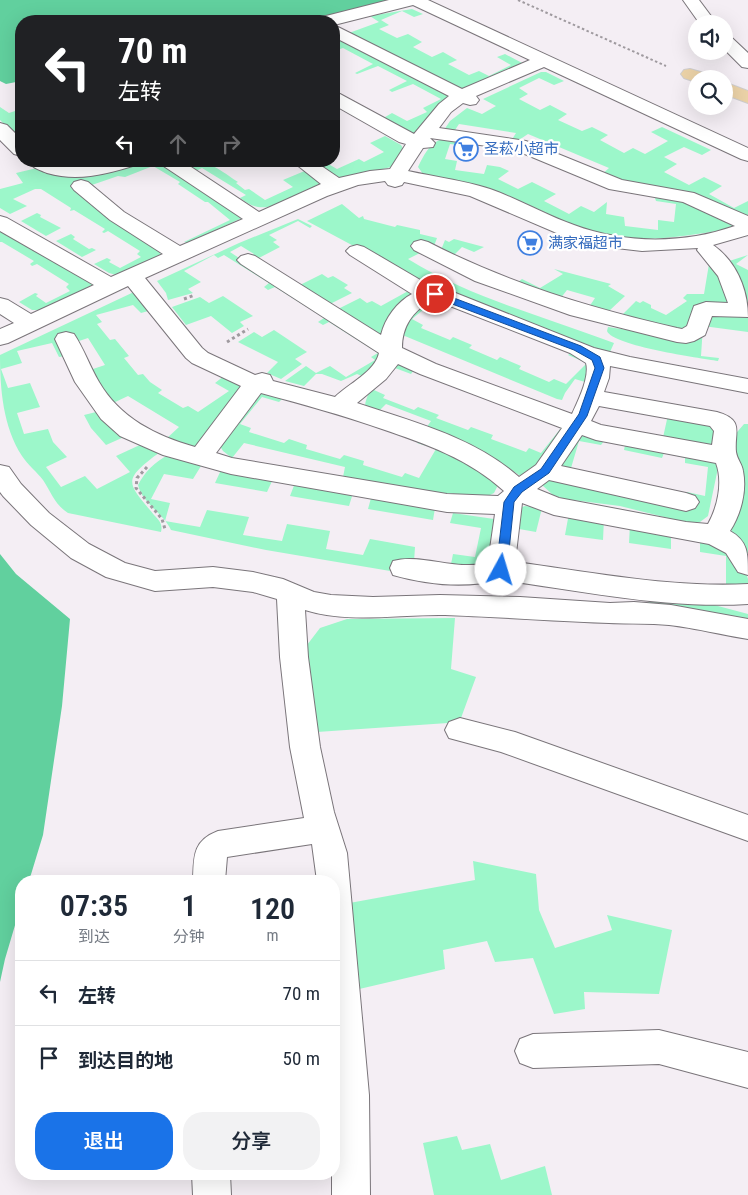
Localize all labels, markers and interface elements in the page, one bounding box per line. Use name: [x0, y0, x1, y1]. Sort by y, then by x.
map controls: [688, 15, 733, 115]
button: sound: [688, 15, 733, 60]
text: 70 m: [118, 31, 187, 72]
icon: left: [35, 35, 100, 100]
button: search: [688, 70, 733, 115]
text: 左转: [118, 79, 162, 104]
icon: left: [111, 130, 139, 158]
icon: ahead: [164, 130, 192, 158]
icon: right: [217, 130, 245, 158]
supermarket icon: 圣菘小超市: [453, 136, 479, 162]
place label: 圣菘小超市: [484, 140, 559, 158]
supermarket icon: 满家福超市: [517, 230, 543, 256]
place label: 满家福超市: [548, 234, 623, 252]
pin: [414, 273, 456, 315]
icon: arrive: [421, 280, 449, 308]
position arrow: [474, 543, 526, 595]
text: 07:35: [60, 888, 128, 923]
text: 1: [181, 888, 197, 923]
text: 120: [250, 891, 295, 926]
text: m: [266, 926, 279, 945]
text: 到达: [78, 927, 110, 946]
text: 分钟: [173, 927, 205, 946]
icon: left: [35, 979, 63, 1007]
text: 70 m: [283, 982, 320, 1005]
text: 左转: [78, 984, 116, 1007]
icon: arrive: [35, 1044, 63, 1072]
text: 50 m: [283, 1047, 320, 1070]
text: 到达目的地: [78, 1049, 173, 1072]
button: 退出: [35, 1112, 173, 1170]
button: 分享: [183, 1112, 320, 1170]

